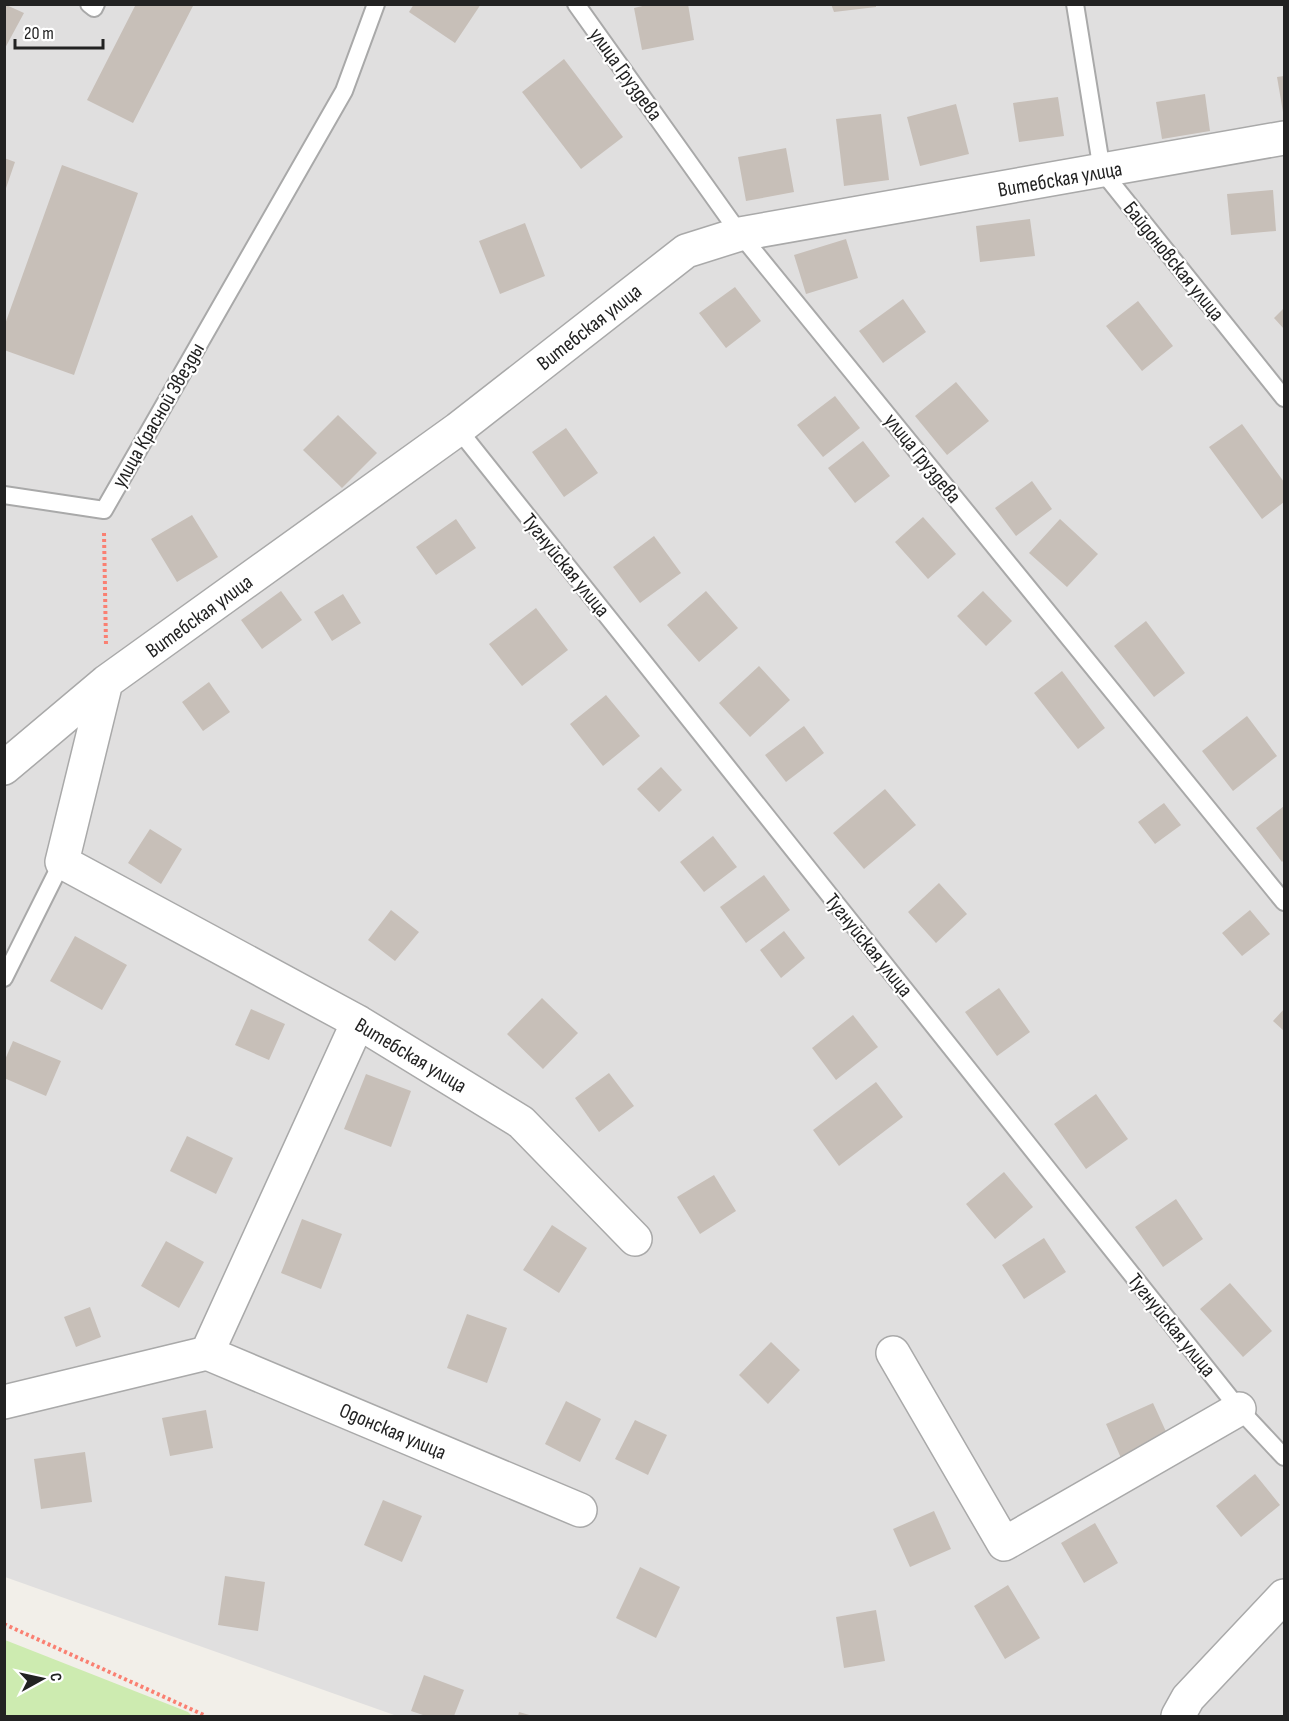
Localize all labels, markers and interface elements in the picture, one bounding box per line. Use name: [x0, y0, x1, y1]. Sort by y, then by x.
scale bar: [15, 12, 104, 50]
text: 20 m: [24, 23, 54, 44]
street label: улица Груздева: [584, 23, 668, 125]
street label: Витебская улица: [996, 156, 1124, 203]
street label: Байдоновская улица: [1118, 197, 1229, 326]
street label: Витебская улица: [532, 279, 647, 376]
street label: улица Красной Звезды: [107, 338, 210, 492]
street label: улица Груздева: [879, 408, 966, 508]
street label: Тугнуйская улица: [516, 509, 615, 622]
street label: Витебская улица: [141, 569, 257, 663]
street label: Тугнуйская улица: [819, 889, 918, 1002]
street label: Витебская улица: [350, 1012, 471, 1099]
street label: Тугнуйская улица: [1122, 1269, 1221, 1382]
street label: Одонская улица: [336, 1398, 450, 1465]
north arrow: [12, 1649, 72, 1709]
text: С: [45, 1672, 65, 1683]

